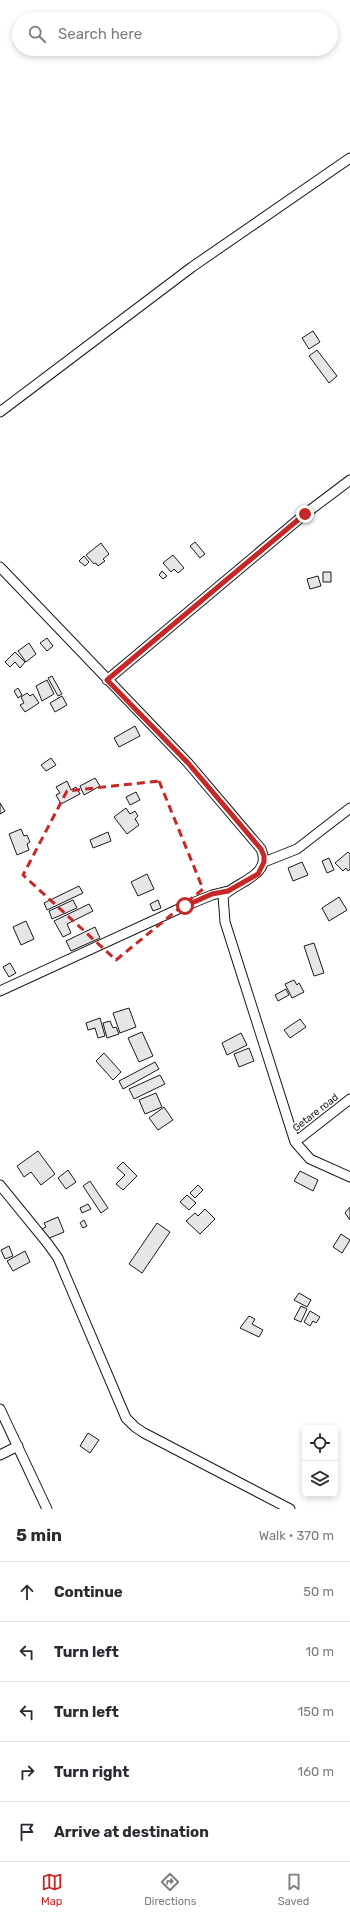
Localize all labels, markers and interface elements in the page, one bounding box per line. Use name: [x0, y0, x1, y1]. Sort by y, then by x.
search box: [12, 12, 338, 56]
icon: search: [26, 23, 48, 45]
text: Search here: [58, 25, 142, 43]
route end: [296, 505, 314, 523]
route start: [176, 897, 194, 915]
street label: Getare road: [290, 1091, 341, 1134]
map controls: [302, 1425, 338, 1497]
button: locate: [302, 1425, 338, 1461]
button: layers: [302, 1461, 338, 1497]
text: 5 min: [16, 1525, 62, 1545]
text: Walk · 370 m: [259, 1528, 334, 1543]
icon: ahead: [16, 1581, 38, 1603]
text: Continue: [54, 1583, 123, 1601]
text: 50 m: [303, 1584, 334, 1599]
icon: left: [16, 1641, 38, 1663]
text: Turn left: [54, 1643, 119, 1661]
text: 10 m: [305, 1644, 334, 1659]
icon: left: [16, 1701, 38, 1723]
text: Turn left: [54, 1703, 119, 1721]
text: 150 m: [298, 1704, 334, 1719]
icon: right: [16, 1761, 38, 1783]
text: Turn right: [54, 1763, 129, 1781]
text: 160 m: [298, 1764, 334, 1779]
icon: arrive: [16, 1821, 38, 1843]
text: Arrive at destination: [54, 1823, 209, 1841]
tab: Map: [41, 1871, 63, 1908]
tab: Directions: [144, 1871, 196, 1908]
tab: Saved: [278, 1871, 309, 1908]

